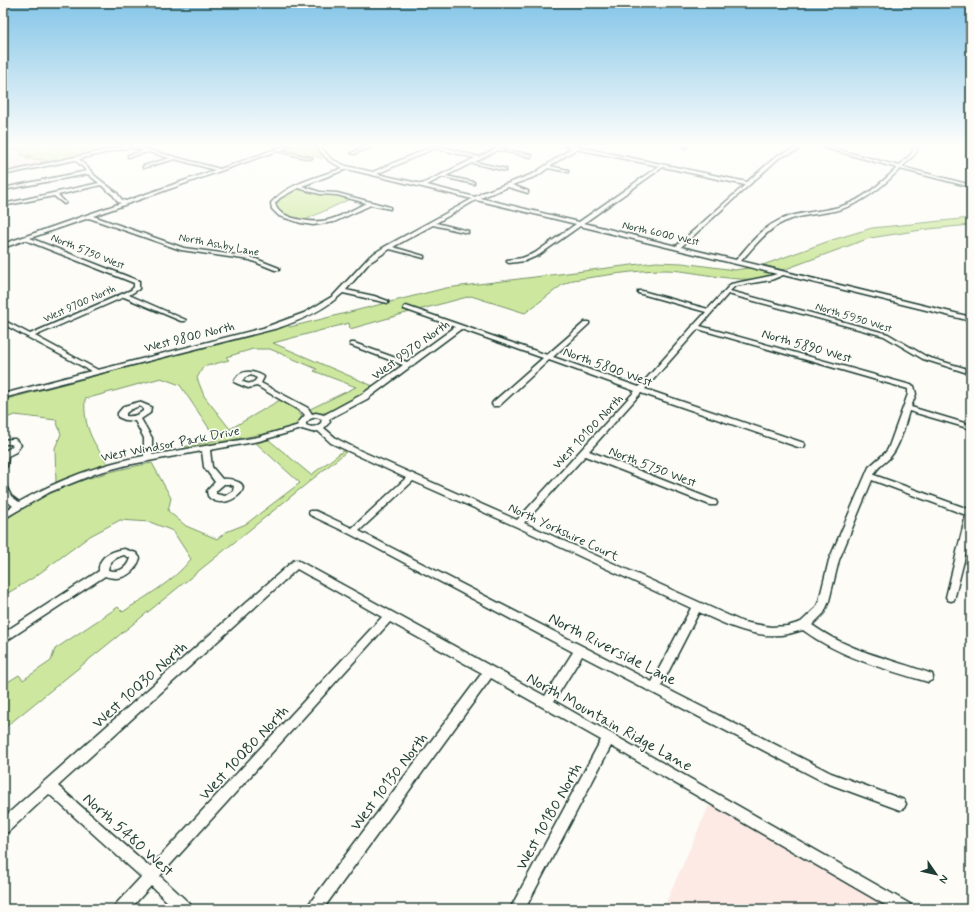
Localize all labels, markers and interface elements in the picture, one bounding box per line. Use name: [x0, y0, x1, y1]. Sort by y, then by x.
street label: North 6000 West: [621, 218, 701, 250]
street label: North Ashby Lane: [177, 230, 260, 260]
street label: North 5750 West: [49, 231, 127, 273]
street label: West 9700 North: [41, 282, 118, 326]
street label: North 5950 West: [814, 300, 894, 336]
street label: West 9970 North: [368, 316, 453, 384]
street label: West 9800 North: [142, 318, 236, 357]
street label: North 5890 West: [760, 325, 854, 367]
street label: North 5800 West: [560, 343, 654, 391]
street label: West 10100 North: [549, 391, 627, 473]
street label: West Windsor Park Drive: [99, 423, 241, 466]
street label: North 5750 West: [606, 443, 699, 492]
street label: North Yorkshire Court: [505, 499, 622, 566]
street label: North Riverside Lane: [545, 608, 680, 691]
street label: West 10030 North: [88, 637, 192, 733]
street label: North Mountain Ridge Lane: [523, 668, 696, 777]
street label: West 10080 North: [195, 701, 294, 805]
street label: West 10130 North: [345, 729, 433, 835]
street label: West 10180 North: [511, 759, 587, 874]
street label: North 5480 West: [78, 789, 178, 882]
north arrow: [916, 854, 956, 894]
text: N: [936, 872, 951, 886]

